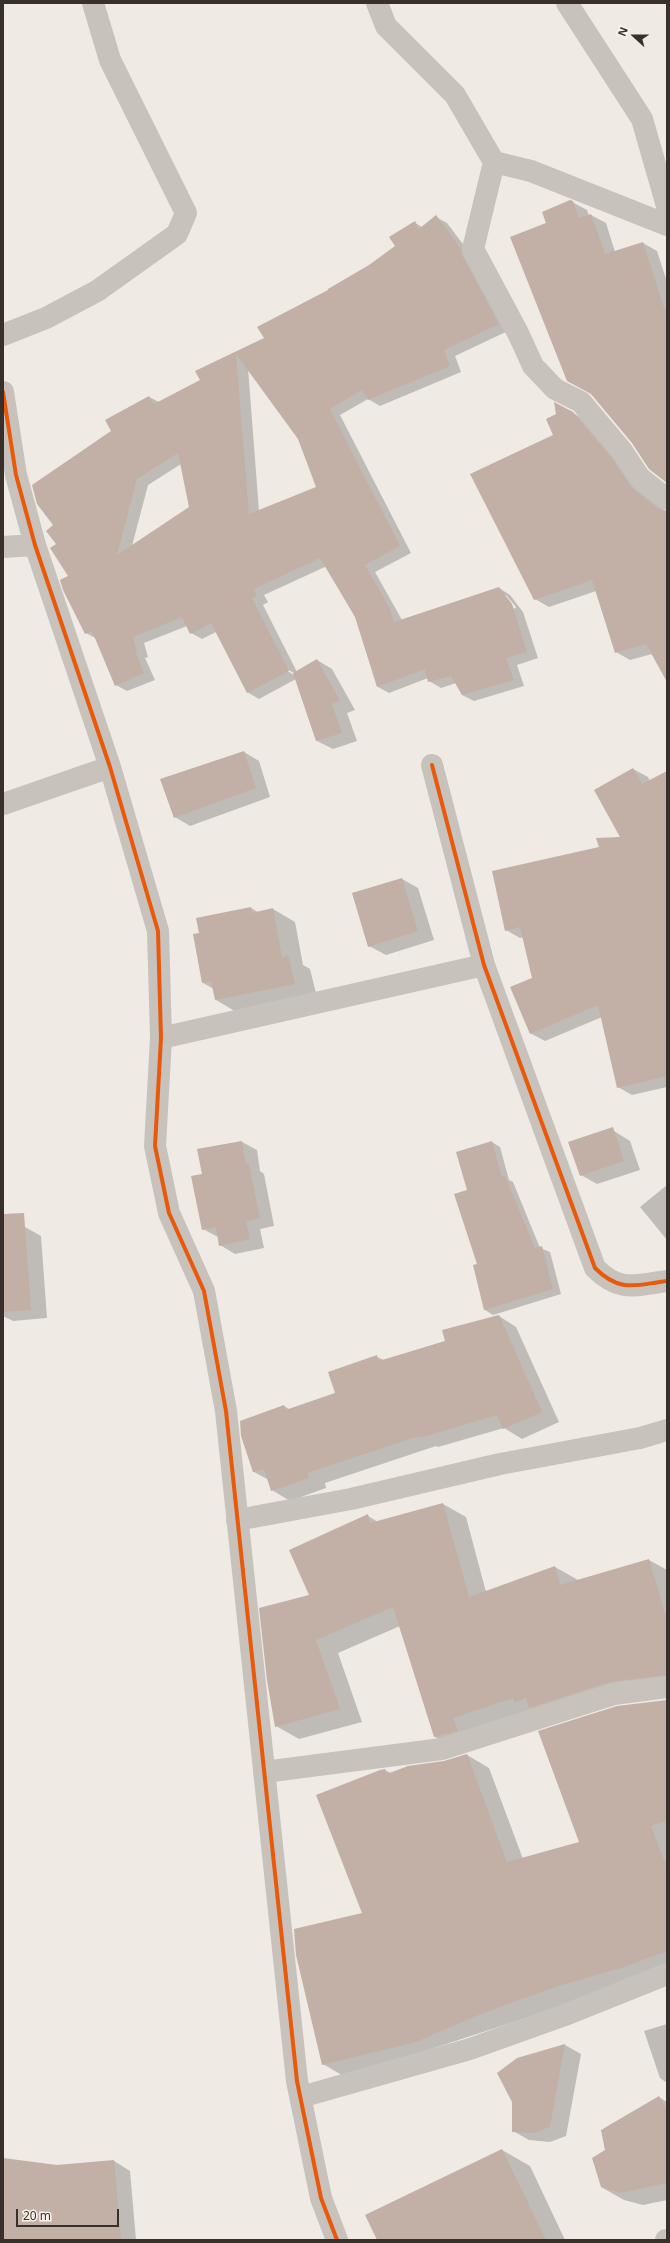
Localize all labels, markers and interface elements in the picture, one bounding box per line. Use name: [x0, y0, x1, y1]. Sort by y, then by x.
north arrow: [614, 16, 654, 56]
text: N: [614, 25, 631, 38]
scale bar: [18, 2201, 121, 2227]
text: 20 m: [23, 2207, 51, 2224]

